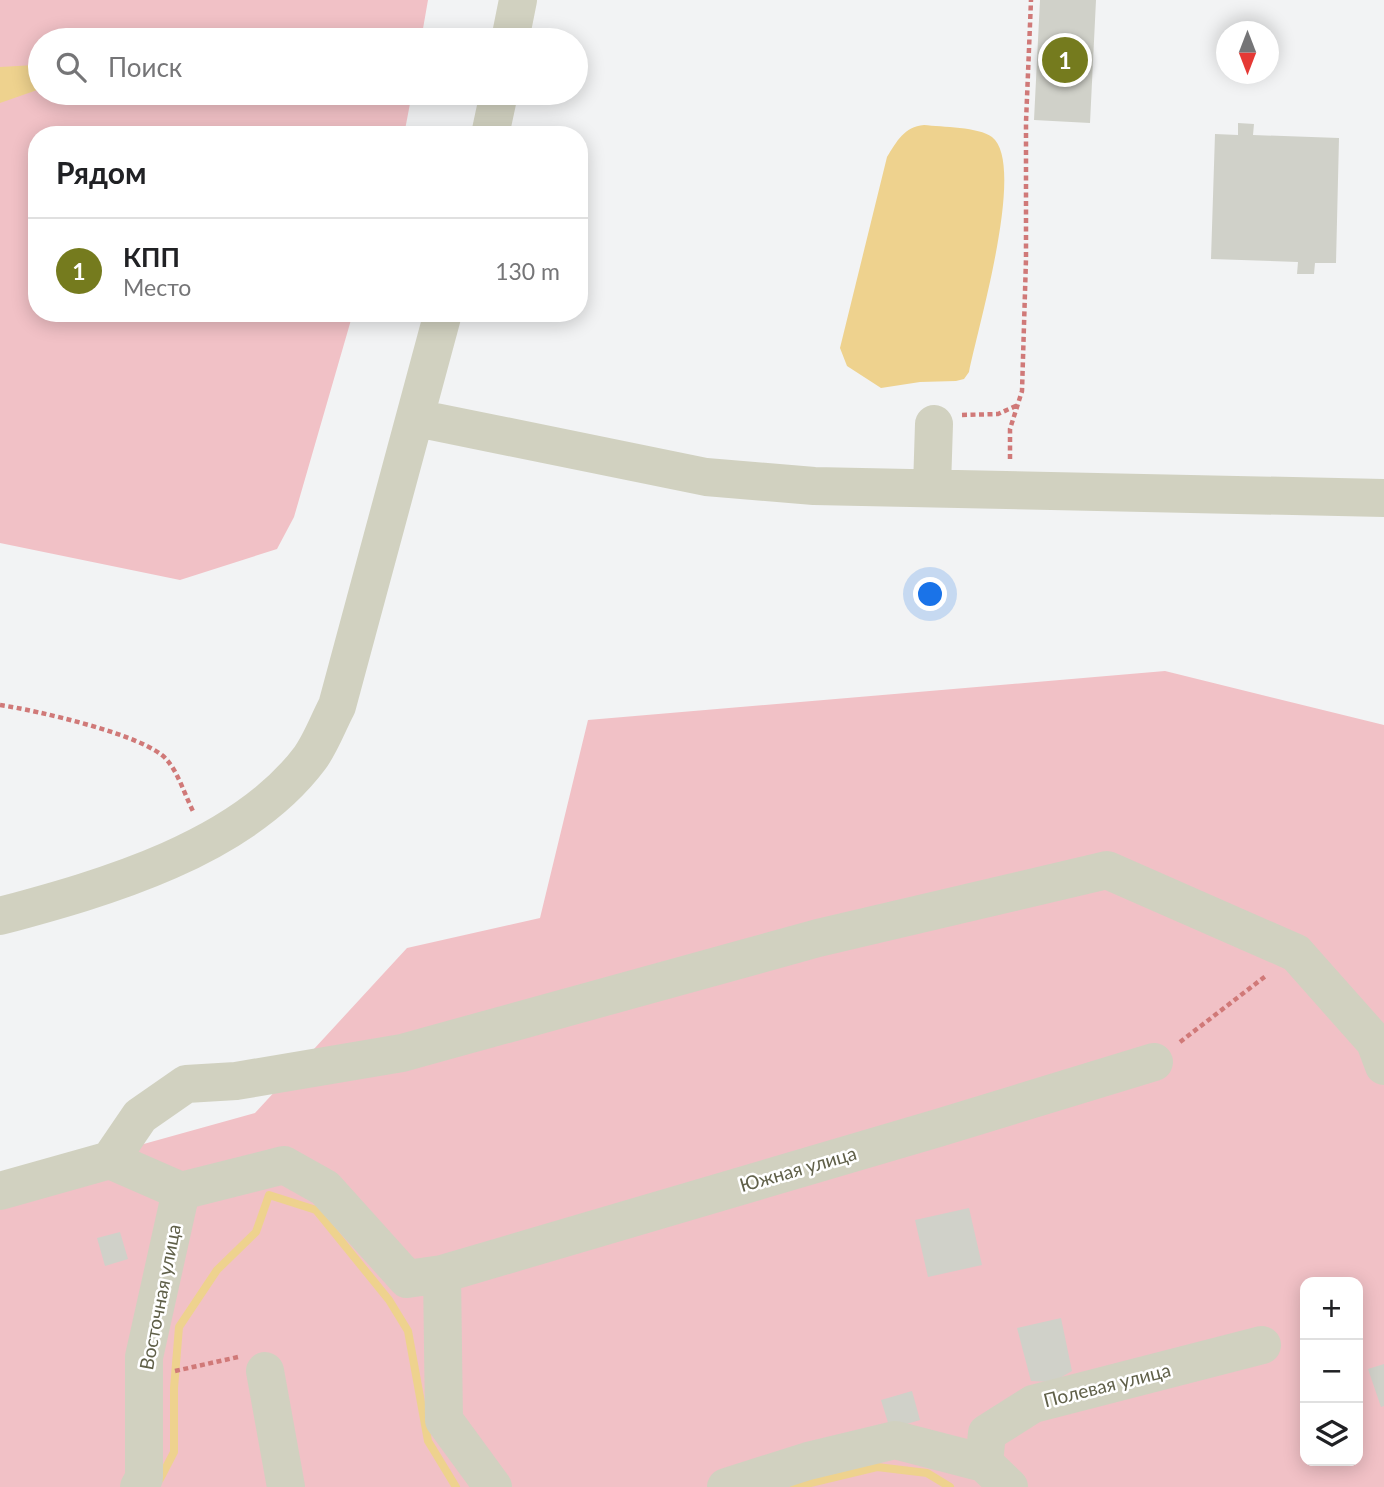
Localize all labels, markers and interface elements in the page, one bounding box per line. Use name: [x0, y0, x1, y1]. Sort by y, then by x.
north arrow: [1216, 21, 1279, 84]
search box: [28, 28, 588, 105]
pin: 1: [1042, 34, 1088, 86]
icon: search: [52, 48, 90, 86]
text: Поиск: [108, 51, 182, 83]
text: Рядом: [56, 154, 146, 190]
text: КПП: [123, 241, 180, 273]
text: 1: [72, 257, 86, 285]
text: 130 m: [495, 257, 560, 285]
text: Место: [123, 273, 191, 301]
your location: [913, 577, 947, 611]
street label: Южная улица: [737, 1141, 859, 1196]
street label: Восточная улица: [134, 1222, 185, 1372]
map controls: [1300, 1277, 1363, 1466]
button: +: [1300, 1277, 1363, 1340]
button: −: [1300, 1340, 1363, 1403]
street label: Полевая улица: [1041, 1358, 1173, 1411]
button: layers: [1300, 1403, 1363, 1466]

